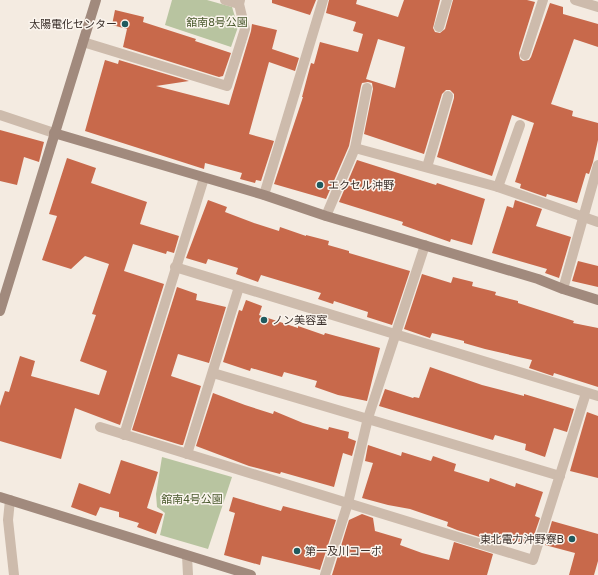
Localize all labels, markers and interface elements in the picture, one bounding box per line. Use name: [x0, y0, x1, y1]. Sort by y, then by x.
park label: 舘南8号公園: [186, 15, 248, 28]
place label: 太陽電化センター: [29, 17, 117, 30]
marker: 太陽電化センター: [120, 19, 130, 29]
place label: エクセル沖野: [328, 178, 394, 191]
marker: エクセル沖野: [315, 180, 325, 190]
place label: ノン美容室: [272, 313, 327, 326]
marker: ノン美容室: [259, 315, 269, 325]
park label: 舘南4号公園: [161, 492, 223, 505]
place label: 東北電力沖野寮B: [480, 532, 564, 545]
marker: 東北電力沖野寮B: [567, 534, 577, 544]
place label: 第一及川コーポ: [305, 544, 382, 557]
marker: 第一及川コーポ: [292, 546, 302, 556]

